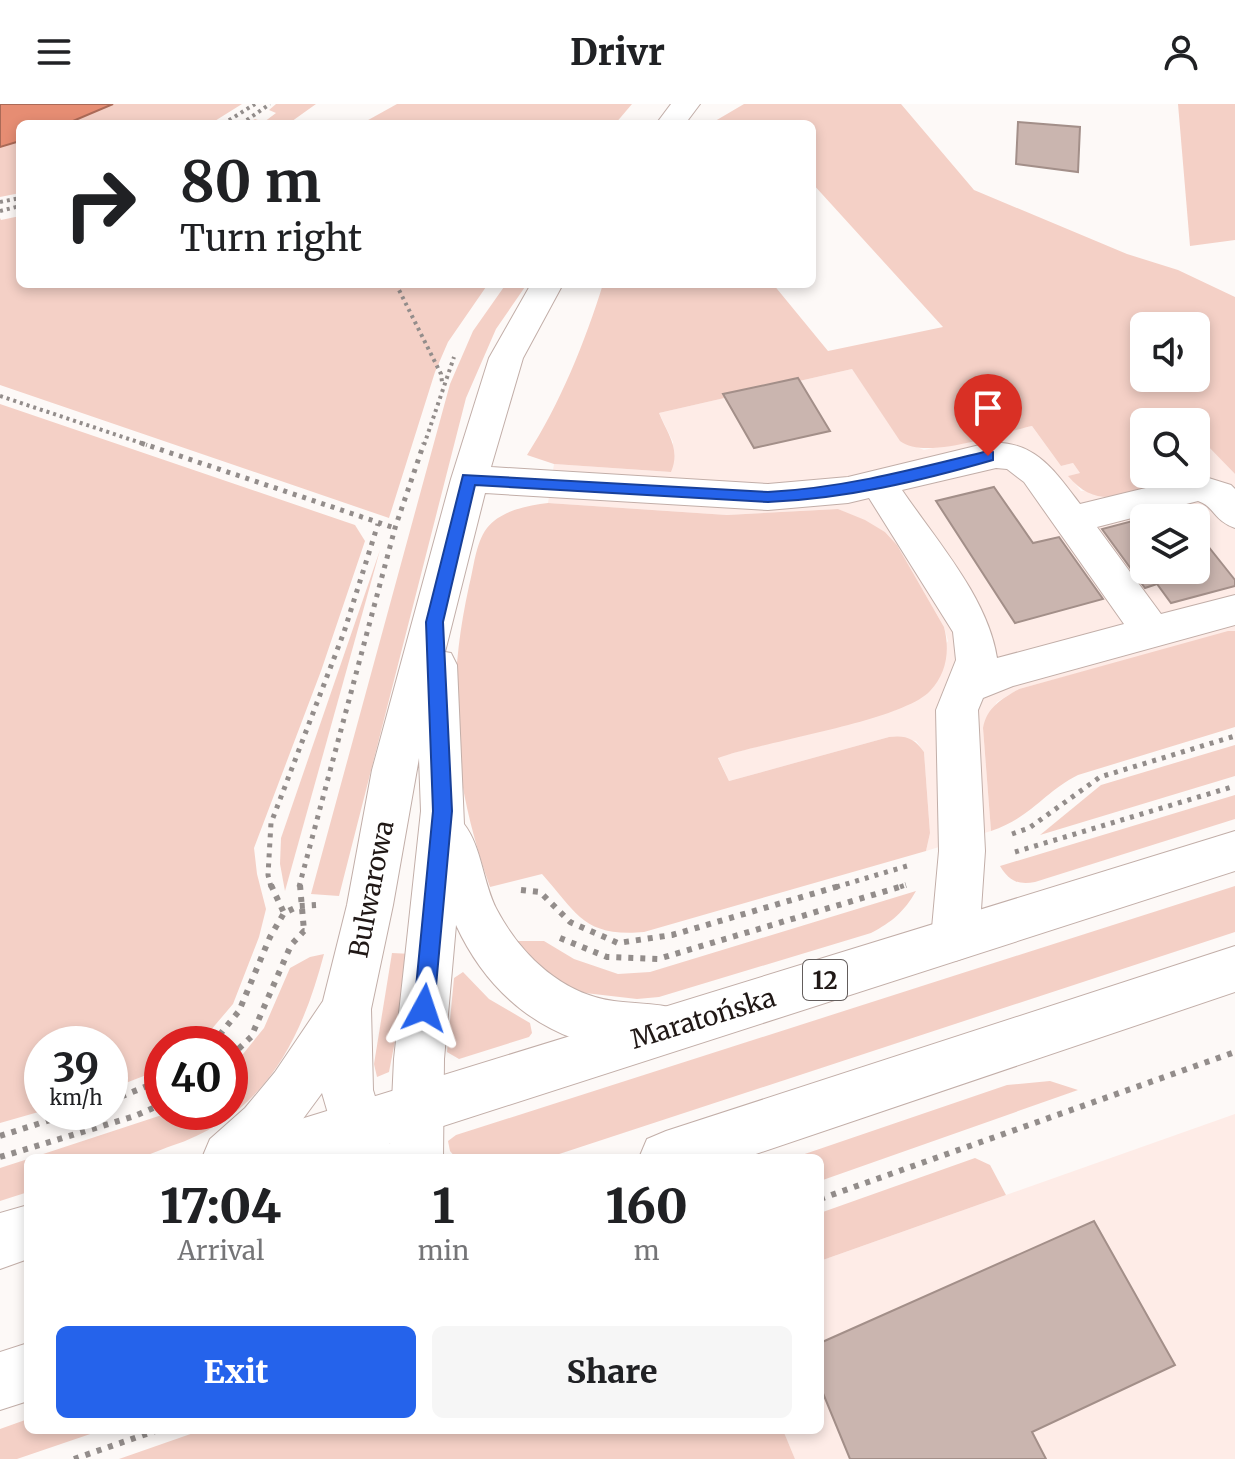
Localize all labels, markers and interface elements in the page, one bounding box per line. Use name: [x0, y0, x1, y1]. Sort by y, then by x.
icon: menu: [32, 30, 76, 74]
text: Drivr: [570, 30, 665, 75]
icon: person: [1159, 30, 1203, 74]
text: 80 m: [180, 147, 321, 217]
icon: right: [48, 152, 152, 256]
text: Turn right: [180, 216, 362, 261]
map controls: [1130, 312, 1210, 584]
button: sound: [1130, 312, 1210, 392]
pin: [954, 374, 1022, 456]
icon: arrive: [966, 386, 1010, 430]
button: search: [1130, 408, 1210, 488]
button: layers: [1130, 504, 1210, 584]
street label: Bulwarowa: [342, 817, 400, 960]
road number: 12: [803, 960, 847, 1000]
position arrow: [382, 966, 466, 1050]
street label: Maratońska: [627, 980, 779, 1056]
speed limit sign: 40: [144, 1026, 248, 1130]
text: 39: [53, 1043, 99, 1093]
text: km/h: [50, 1085, 102, 1110]
text: 17:04: [160, 1176, 281, 1236]
text: 1: [432, 1176, 455, 1236]
text: 160: [605, 1176, 688, 1236]
text: Arrival: [177, 1234, 264, 1267]
text: min: [418, 1234, 469, 1267]
text: m: [634, 1234, 660, 1267]
button: Exit: [56, 1326, 416, 1418]
button: Share: [432, 1326, 792, 1418]

